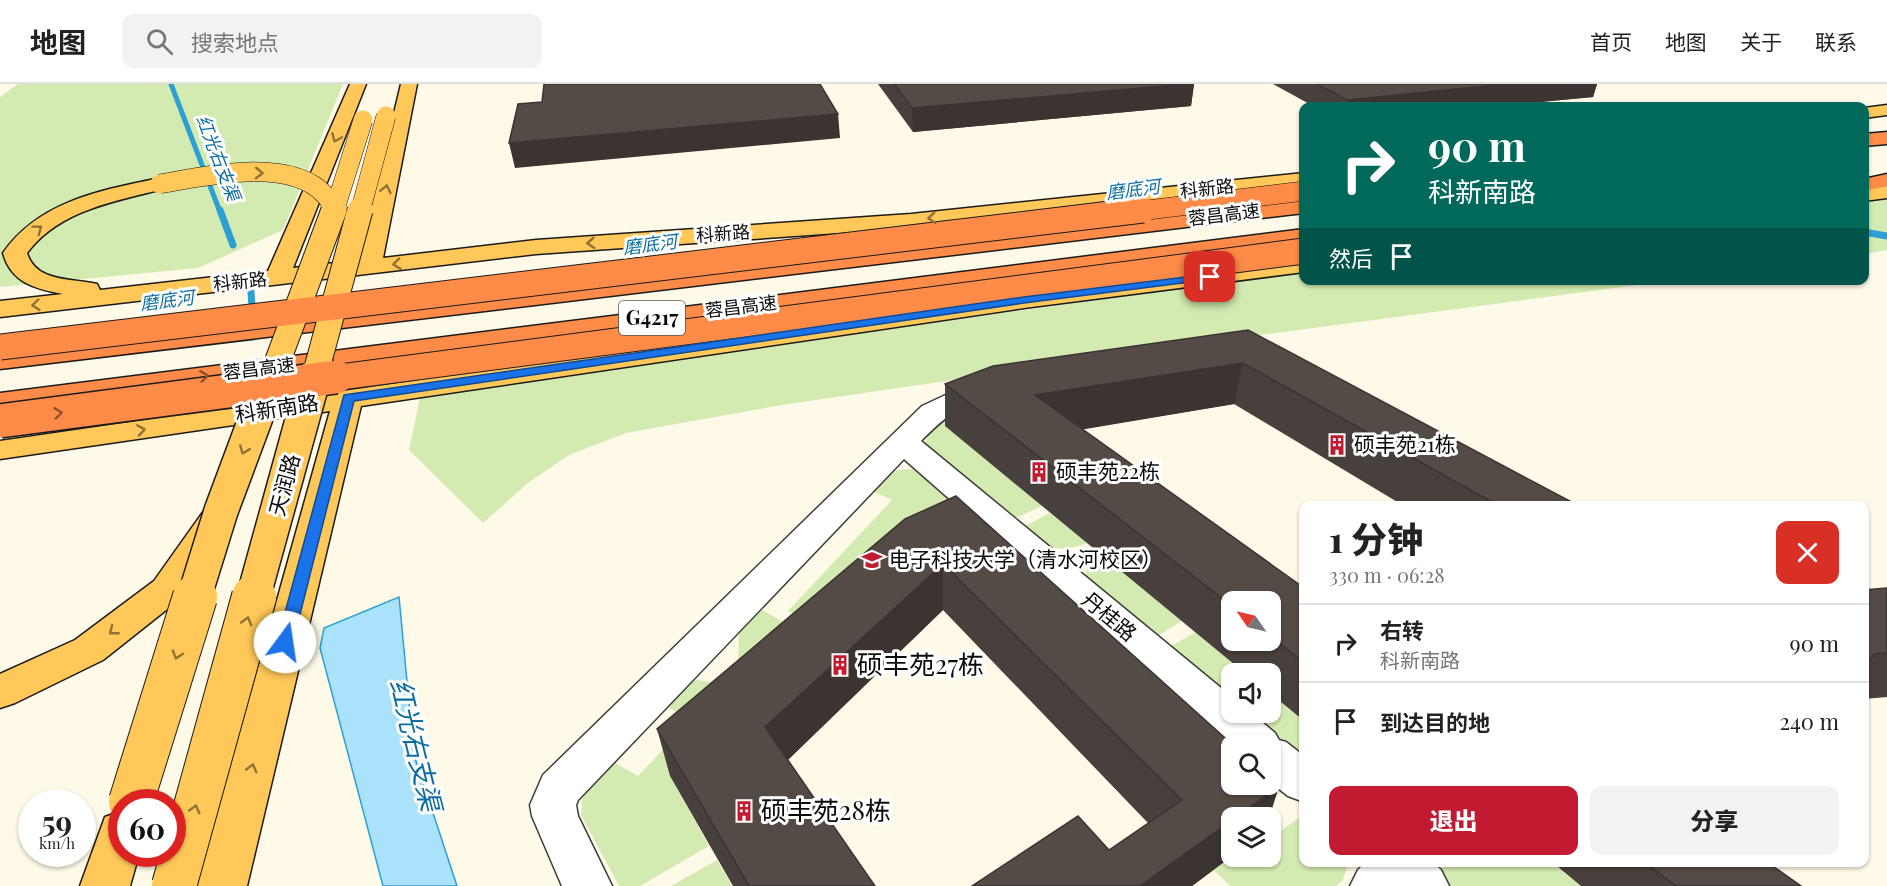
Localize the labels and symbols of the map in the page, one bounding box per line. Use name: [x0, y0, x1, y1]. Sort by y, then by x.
water label: 红光右支渠: [192, 111, 247, 207]
one-way arrow: [331, 132, 343, 143]
one-way arrow: [255, 167, 264, 180]
water label: 磨底河: [1105, 173, 1164, 204]
street label: 科新路: [1179, 173, 1235, 203]
one-way arrow: [379, 185, 392, 195]
street label: 蓉昌高速: [1187, 198, 1261, 230]
one-way arrow: [928, 212, 937, 224]
street label: 科新路: [695, 219, 751, 247]
one-way arrow: [32, 225, 43, 236]
water label: 磨底河: [622, 228, 681, 259]
one-way arrow: [586, 236, 596, 249]
pin: [1184, 251, 1235, 302]
one-way arrow: [393, 257, 402, 269]
street label: 科新路: [212, 266, 268, 296]
water label: 磨底河: [139, 284, 198, 315]
street label: 蓉昌高速: [704, 290, 778, 322]
one-way arrow: [32, 298, 41, 311]
road number: G4217: [619, 301, 685, 335]
street label: 蓉昌高速: [222, 352, 296, 384]
one-way arrow: [199, 370, 208, 382]
street label: 科新南路: [233, 387, 320, 427]
one-way arrow: [53, 407, 63, 420]
one-way arrow: [136, 425, 146, 437]
place label: 硕丰苑21栋: [1354, 429, 1456, 457]
building icon: 硕丰苑21栋: [1325, 433, 1349, 457]
one-way arrow: [239, 444, 252, 454]
street label: 天润路: [261, 450, 305, 519]
place label: 硕丰苑22栋: [1056, 456, 1160, 484]
building icon: 硕丰苑22栋: [1027, 460, 1051, 484]
place label: 电子科技大学（清水河校区）: [889, 544, 1162, 572]
school or university icon: 电子科技大学（清水河校区）: [860, 548, 884, 572]
street label: 丹桂路: [1077, 584, 1143, 646]
north arrow: [1221, 591, 1281, 651]
position arrow: [253, 610, 317, 674]
one-way arrow: [240, 617, 252, 627]
one-way arrow: [109, 624, 120, 635]
place label: 硕丰苑27栋: [857, 646, 984, 681]
one-way arrow: [171, 649, 184, 660]
building icon: 硕丰苑27栋: [828, 653, 852, 677]
water label: 红光右支渠: [383, 675, 452, 818]
one-way arrow: [245, 764, 257, 774]
speed limit sign: 60: [108, 789, 186, 867]
place label: 硕丰苑28栋: [761, 792, 891, 827]
building icon: 硕丰苑28栋: [732, 799, 756, 823]
one-way arrow: [188, 804, 200, 815]

